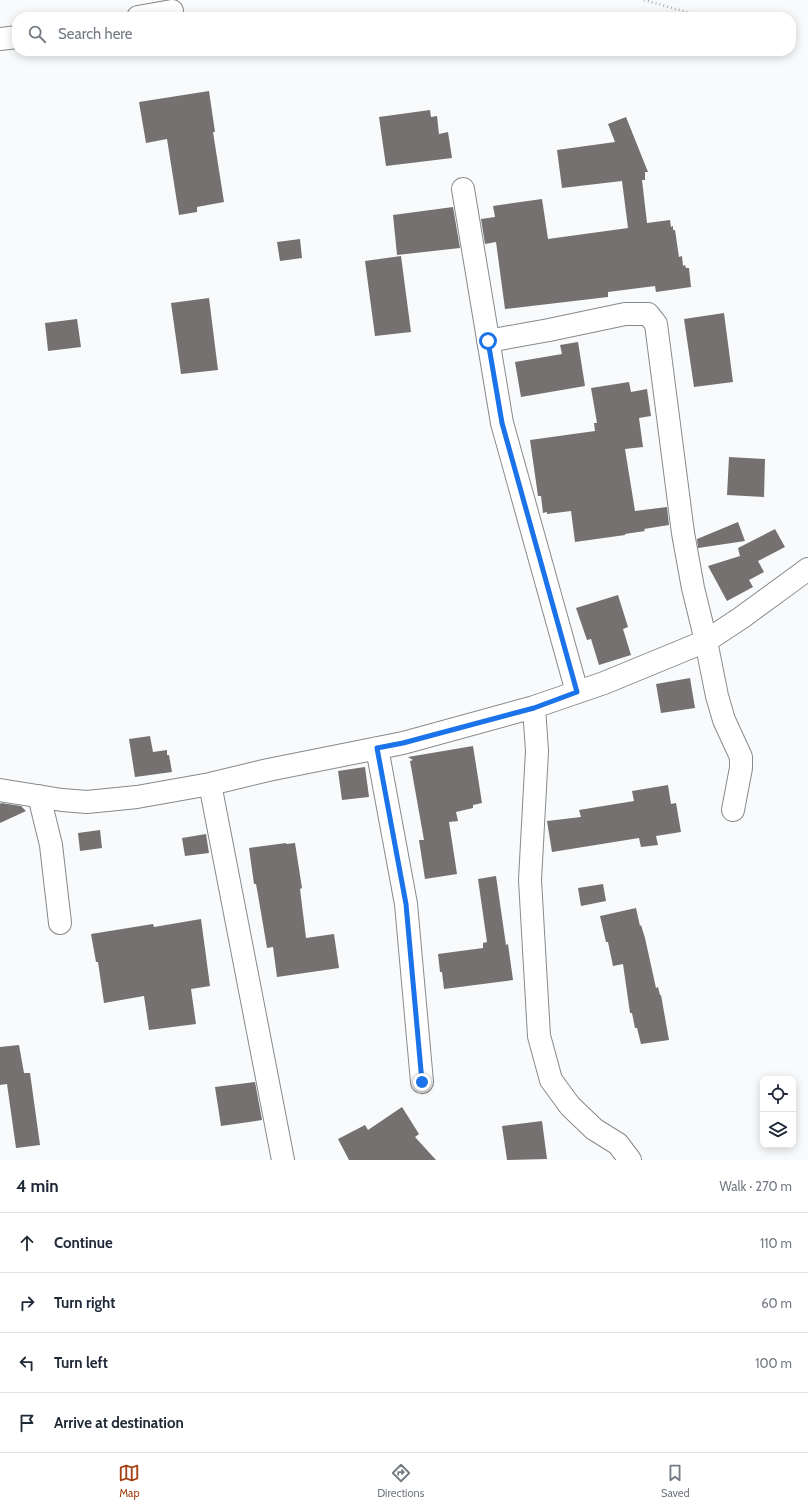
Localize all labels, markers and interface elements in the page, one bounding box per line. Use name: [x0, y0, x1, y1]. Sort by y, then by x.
search box: [12, 12, 796, 56]
icon: search: [26, 23, 48, 45]
text: Search here: [58, 25, 133, 43]
route start: [479, 332, 497, 350]
route end: [413, 1073, 431, 1091]
map controls: [760, 1076, 796, 1148]
button: locate: [760, 1076, 796, 1112]
button: layers: [760, 1112, 796, 1148]
text: 4 min: [16, 1176, 59, 1196]
text: Walk · 270 m: [720, 1178, 792, 1194]
icon: ahead: [16, 1232, 38, 1254]
text: Continue: [54, 1234, 113, 1252]
text: 110 m: [760, 1235, 792, 1251]
icon: right: [16, 1292, 38, 1314]
text: Turn right: [54, 1294, 115, 1312]
text: 60 m: [761, 1295, 792, 1311]
icon: left: [16, 1352, 38, 1374]
text: Turn left: [54, 1354, 108, 1372]
text: 100 m: [755, 1355, 792, 1371]
icon: arrive: [16, 1412, 38, 1434]
text: Arrive at destination: [54, 1414, 184, 1432]
tab: Map: [118, 1462, 140, 1500]
tab: Directions: [377, 1462, 424, 1500]
tab: Saved: [661, 1462, 690, 1500]

